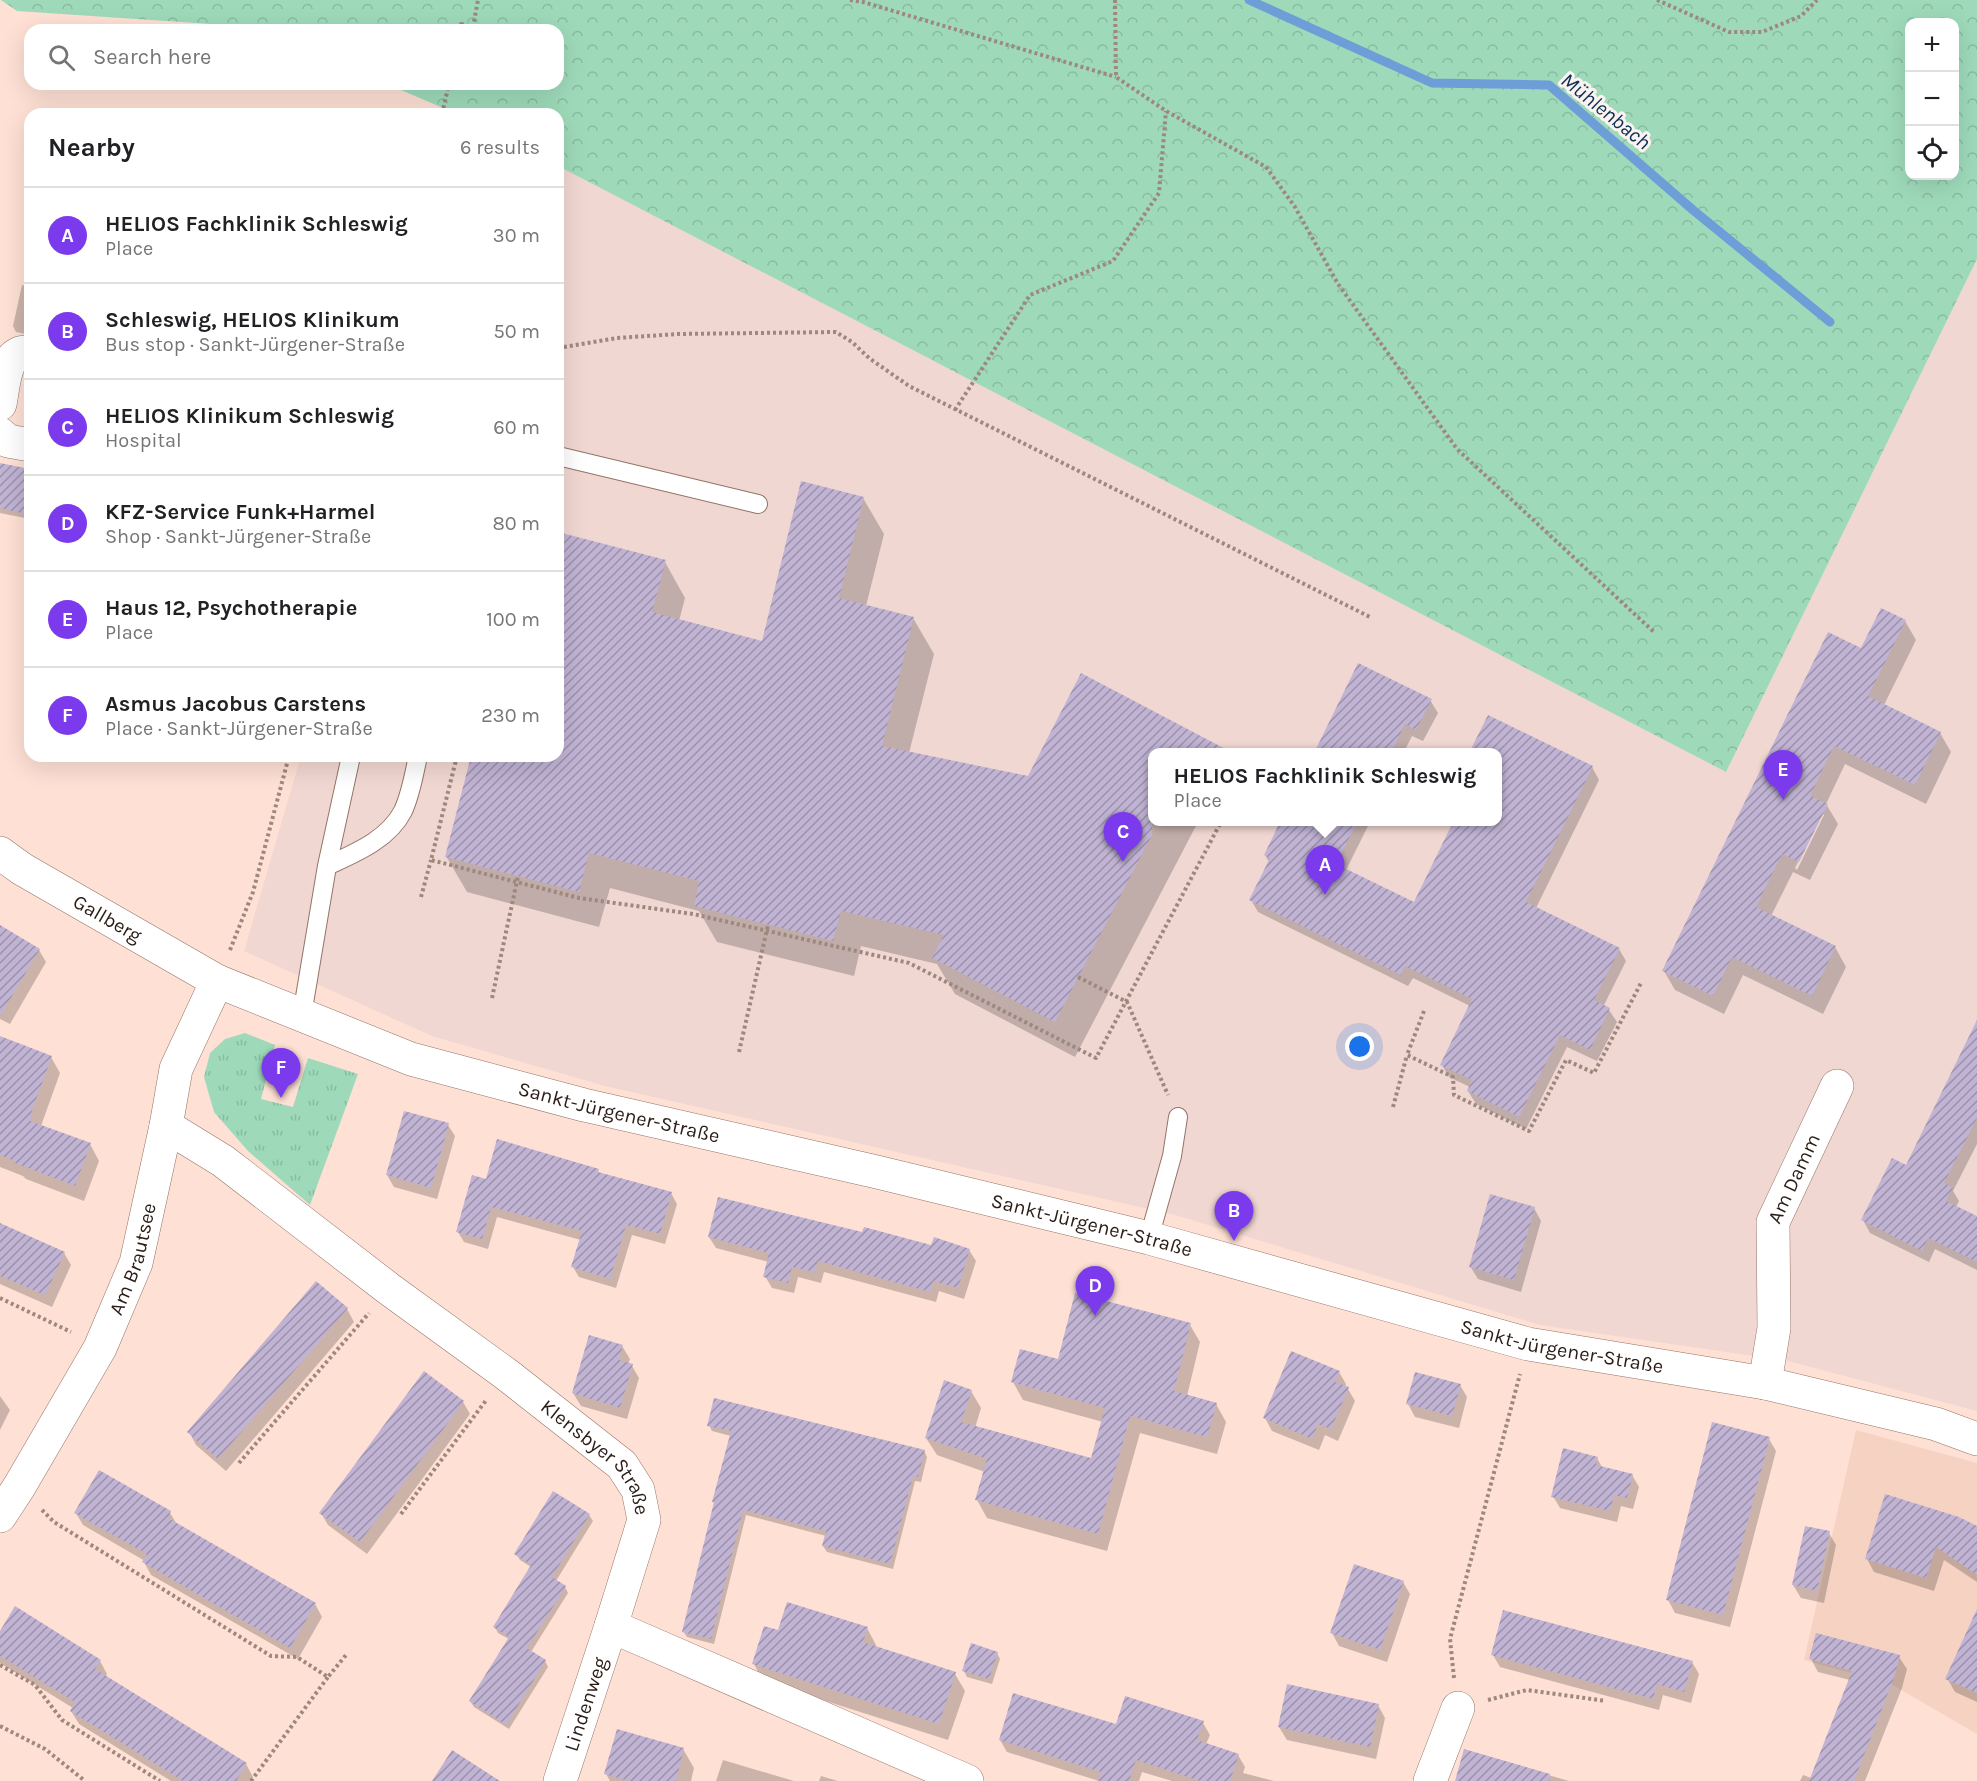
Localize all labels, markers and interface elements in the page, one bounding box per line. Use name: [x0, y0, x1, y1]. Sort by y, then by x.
map controls: [1905, 18, 1959, 180]
button: +: [1905, 18, 1959, 72]
search box: [24, 24, 564, 90]
icon: search: [45, 41, 78, 74]
text: Search here: [93, 44, 211, 70]
water label: Mühlenbach: [1556, 68, 1656, 154]
button: −: [1905, 72, 1959, 126]
button: locate: [1905, 126, 1959, 180]
text: Nearby: [48, 132, 135, 163]
text: 6 results: [460, 136, 540, 159]
text: HELIOS Fachklinik Schleswig: [105, 211, 408, 237]
text: A: [61, 224, 74, 247]
text: 30 m: [493, 224, 540, 247]
text: Place: [105, 237, 153, 260]
text: Schleswig, HELIOS Klinikum: [105, 307, 400, 333]
text: B: [61, 320, 74, 343]
text: 50 m: [493, 320, 540, 343]
text: Bus stop · Sankt-Jürgener-Straße: [105, 333, 405, 356]
text: HELIOS Klinikum Schleswig: [105, 403, 394, 429]
text: C: [61, 416, 74, 439]
text: 60 m: [493, 416, 540, 439]
text: Hospital: [105, 429, 182, 452]
text: KFZ-Service Funk+Harmel: [105, 499, 375, 525]
text: D: [61, 512, 74, 535]
text: 80 m: [492, 512, 540, 535]
text: Shop · Sankt-Jürgener-Straße: [105, 525, 371, 548]
text: Haus 12, Psychotherapie: [105, 595, 357, 621]
text: E: [62, 608, 73, 631]
text: 100 m: [486, 608, 540, 631]
text: Place: [105, 621, 153, 644]
text: Asmus Jacobus Carstens: [105, 691, 366, 717]
text: F: [62, 704, 73, 727]
text: 230 m: [481, 704, 540, 727]
text: Place · Sankt-Jürgener-Straße: [105, 717, 373, 740]
popup: [1148, 748, 1502, 826]
pin: E: [1764, 750, 1802, 800]
text: HELIOS Fachklinik Schleswig: [1174, 763, 1476, 789]
text: Place: [1174, 789, 1222, 812]
pin: C: [1104, 812, 1142, 862]
pin: A: [1306, 846, 1344, 895]
street label: Gallberg: [69, 890, 146, 947]
your location: [1345, 1032, 1374, 1061]
pin: F: [262, 1048, 300, 1098]
street label: Sankt-Jürgener-Straße: [516, 1077, 722, 1148]
street label: Am Damm: [1763, 1130, 1825, 1227]
street label: Sankt-Jürgener-Straße: [989, 1189, 1195, 1262]
pin: B: [1214, 1192, 1254, 1241]
street label: Am Brautsee: [104, 1201, 161, 1318]
pin: D: [1076, 1266, 1114, 1316]
street label: Sankt-Jürgener-Straße: [1458, 1315, 1665, 1378]
street label: Klensbyer Straße: [536, 1395, 654, 1517]
street label: Lindenweg: [560, 1654, 612, 1754]

